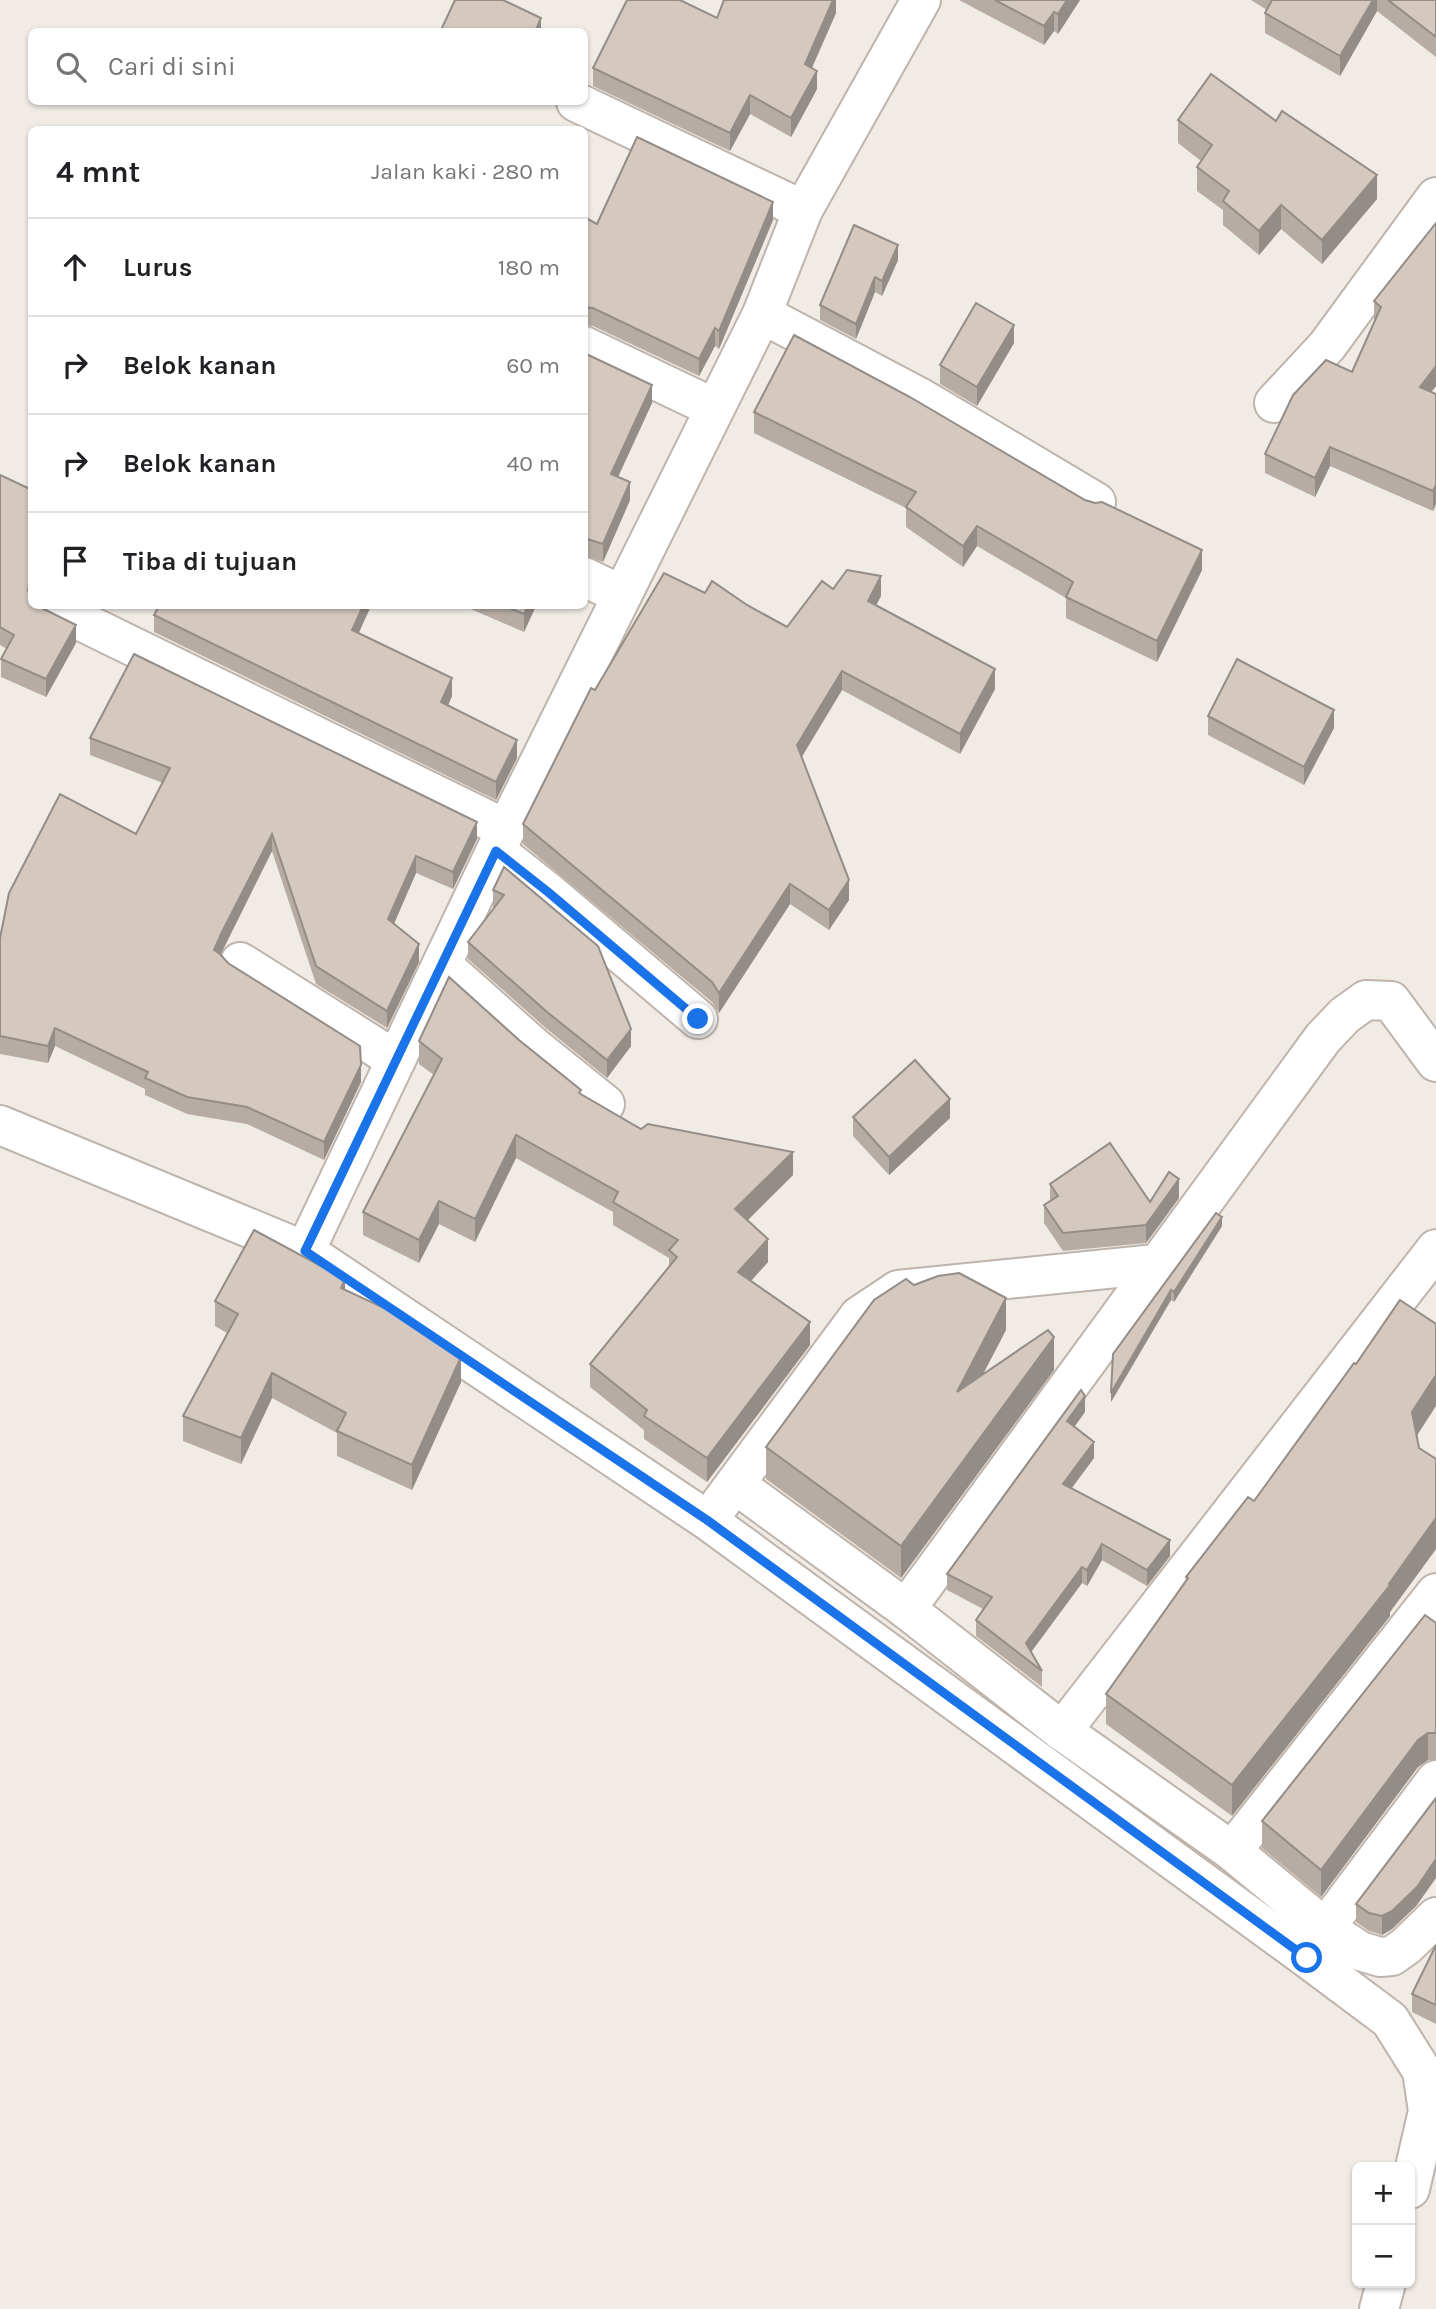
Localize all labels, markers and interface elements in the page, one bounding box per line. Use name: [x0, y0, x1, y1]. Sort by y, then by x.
search box: [28, 28, 588, 105]
icon: search: [52, 48, 90, 86]
text: Cari di sini: [108, 51, 236, 82]
text: 4 mnt: [56, 154, 140, 190]
text: Jalan kaki · 280 m: [371, 158, 560, 185]
icon: ahead: [56, 248, 94, 286]
text: Lurus: [123, 252, 192, 283]
text: 180 m: [498, 254, 560, 281]
icon: right: [56, 346, 94, 384]
text: Belok kanan: [123, 350, 276, 381]
text: 60 m: [506, 352, 560, 379]
icon: right: [56, 444, 94, 482]
text: Belok kanan: [123, 448, 276, 479]
text: 40 m: [507, 450, 560, 477]
icon: arrive: [56, 542, 94, 580]
text: Tiba di tujuan: [123, 546, 297, 577]
route end: [682, 1003, 713, 1034]
route start: [1291, 1942, 1322, 1973]
map controls: [1352, 2162, 1415, 2288]
button: +: [1352, 2162, 1415, 2225]
button: −: [1352, 2225, 1415, 2288]

